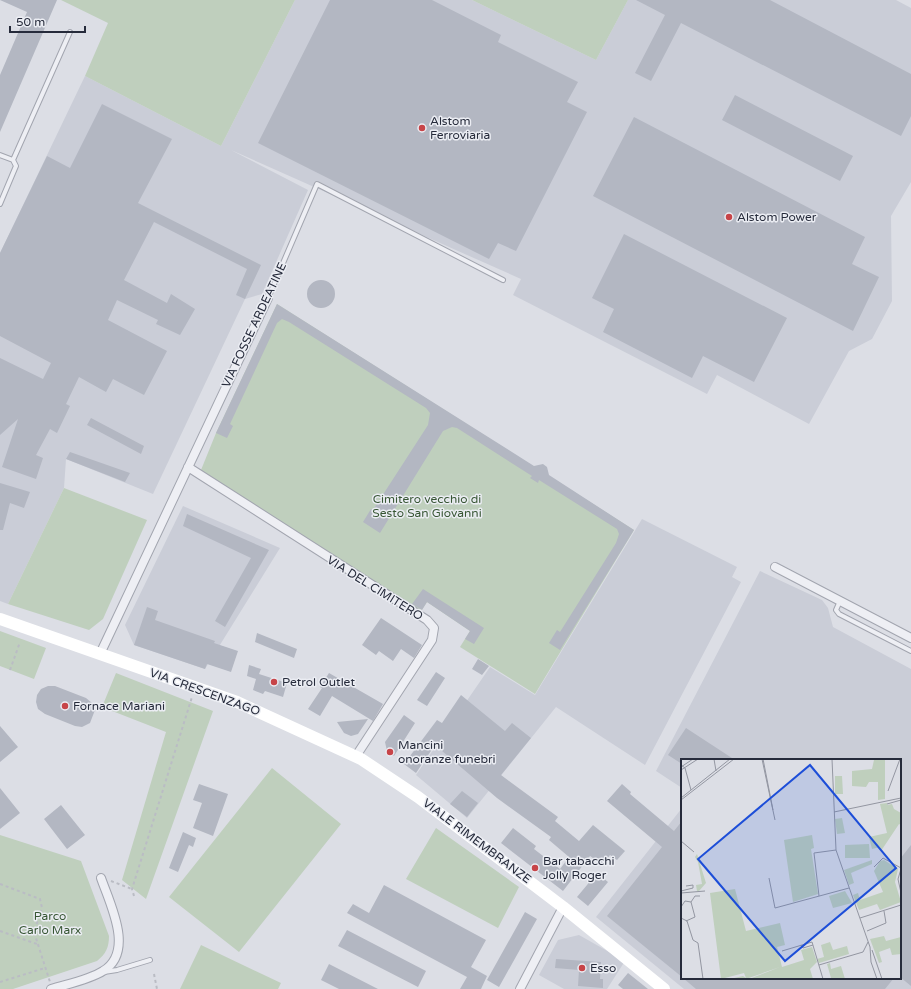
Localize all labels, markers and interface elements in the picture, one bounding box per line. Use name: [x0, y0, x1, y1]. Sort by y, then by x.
scale bar: [10, 8, 85, 34]
text: 50 m: [16, 15, 45, 29]
place label: Alstom Ferroviaria: [430, 114, 490, 142]
marker: Alstom Ferroviaria: [417, 123, 427, 133]
place label: Alstom Power: [737, 210, 817, 224]
marker: Alstom Power: [724, 212, 734, 222]
street label: VIA FOSSE ARDEATINE: [219, 260, 289, 390]
park label: Cimitero vecchio di Sesto San Giovanni: [372, 492, 482, 520]
street label: VIA DEL CIMITERO: [324, 553, 426, 623]
street label: VIA CRESCENZAGO: [148, 665, 262, 719]
place label: Petrol Outlet: [282, 675, 355, 689]
marker: Petrol Outlet: [269, 677, 279, 687]
place label: Fornace Mariani: [73, 699, 165, 713]
marker: Fornace Mariani: [60, 701, 70, 711]
place label: Mancini onoranze funebri: [398, 738, 496, 766]
marker: Mancini onoranze funebri: [385, 747, 395, 757]
inset map: [681, 759, 901, 979]
street label: VIALE RIMEMBRANZE: [420, 796, 534, 887]
place label: Bar tabacchi Jolly Roger: [543, 854, 614, 882]
marker: Bar tabacchi Jolly Roger: [530, 863, 540, 873]
park label: Parco Carlo Marx: [19, 909, 81, 937]
place label: Esso: [590, 961, 616, 975]
marker: Esso: [577, 963, 587, 973]

